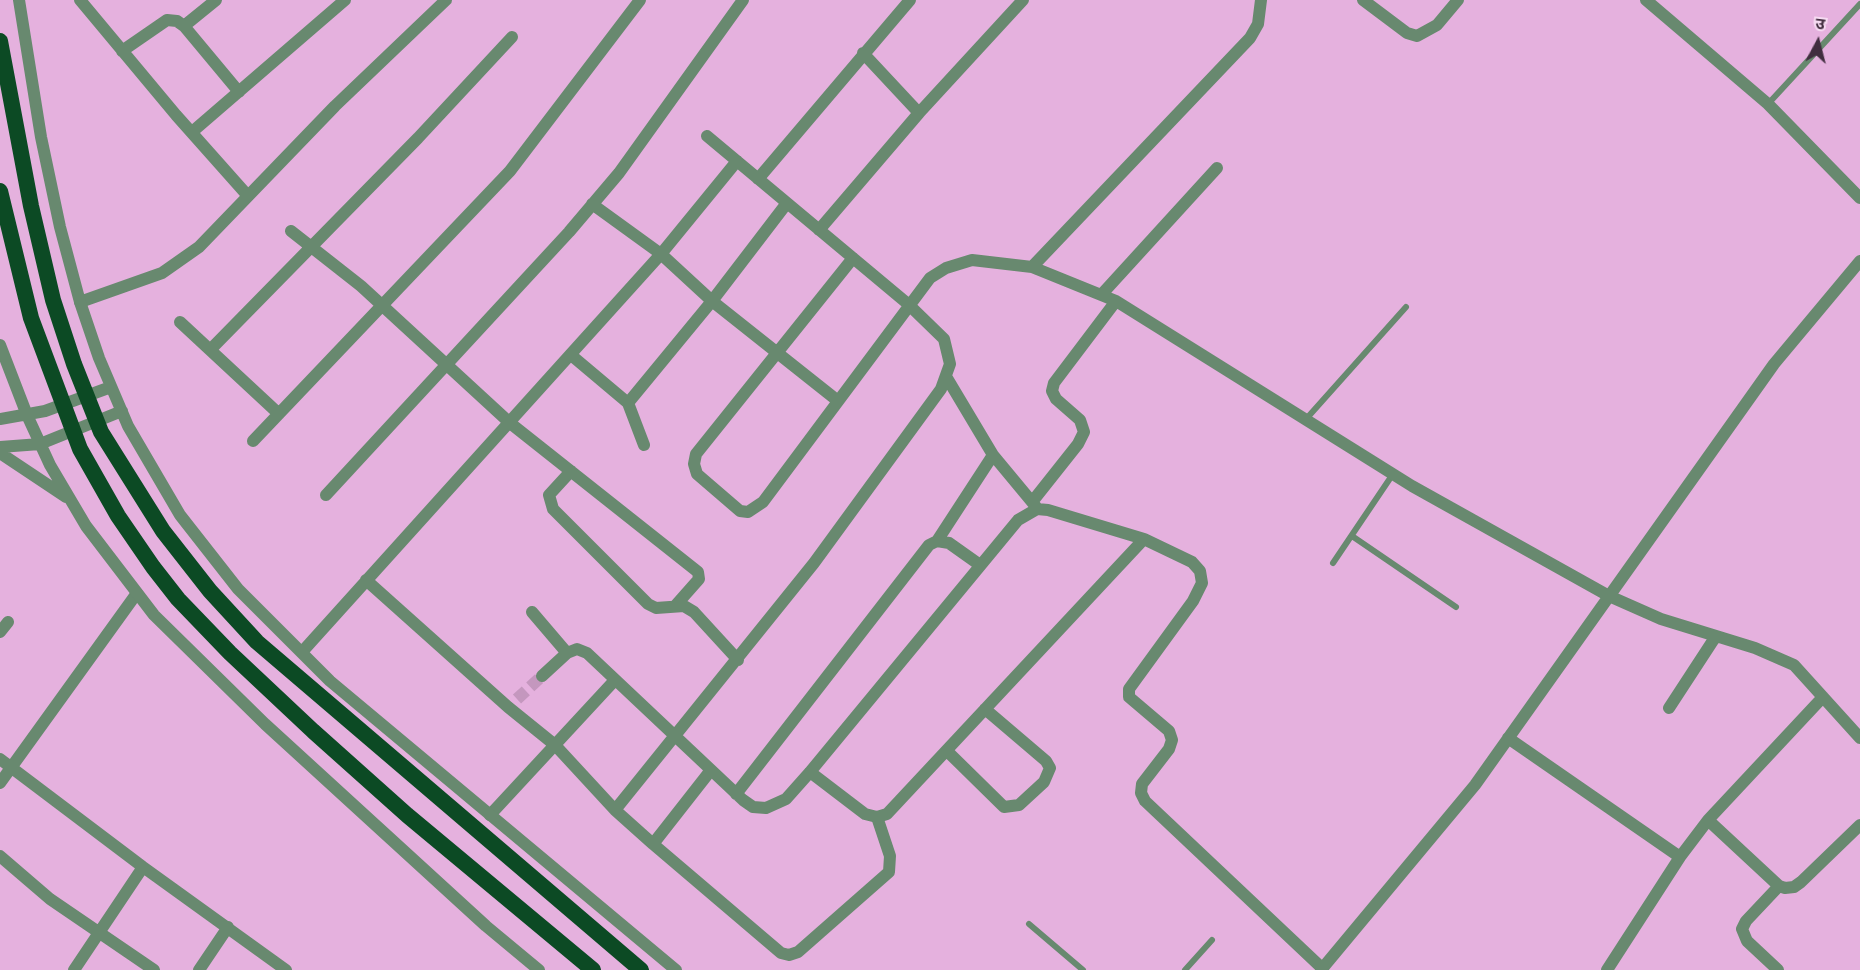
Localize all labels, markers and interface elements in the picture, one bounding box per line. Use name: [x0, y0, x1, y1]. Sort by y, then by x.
north arrow: [1788, 12, 1848, 72]
text: उ: [1815, 15, 1826, 33]

